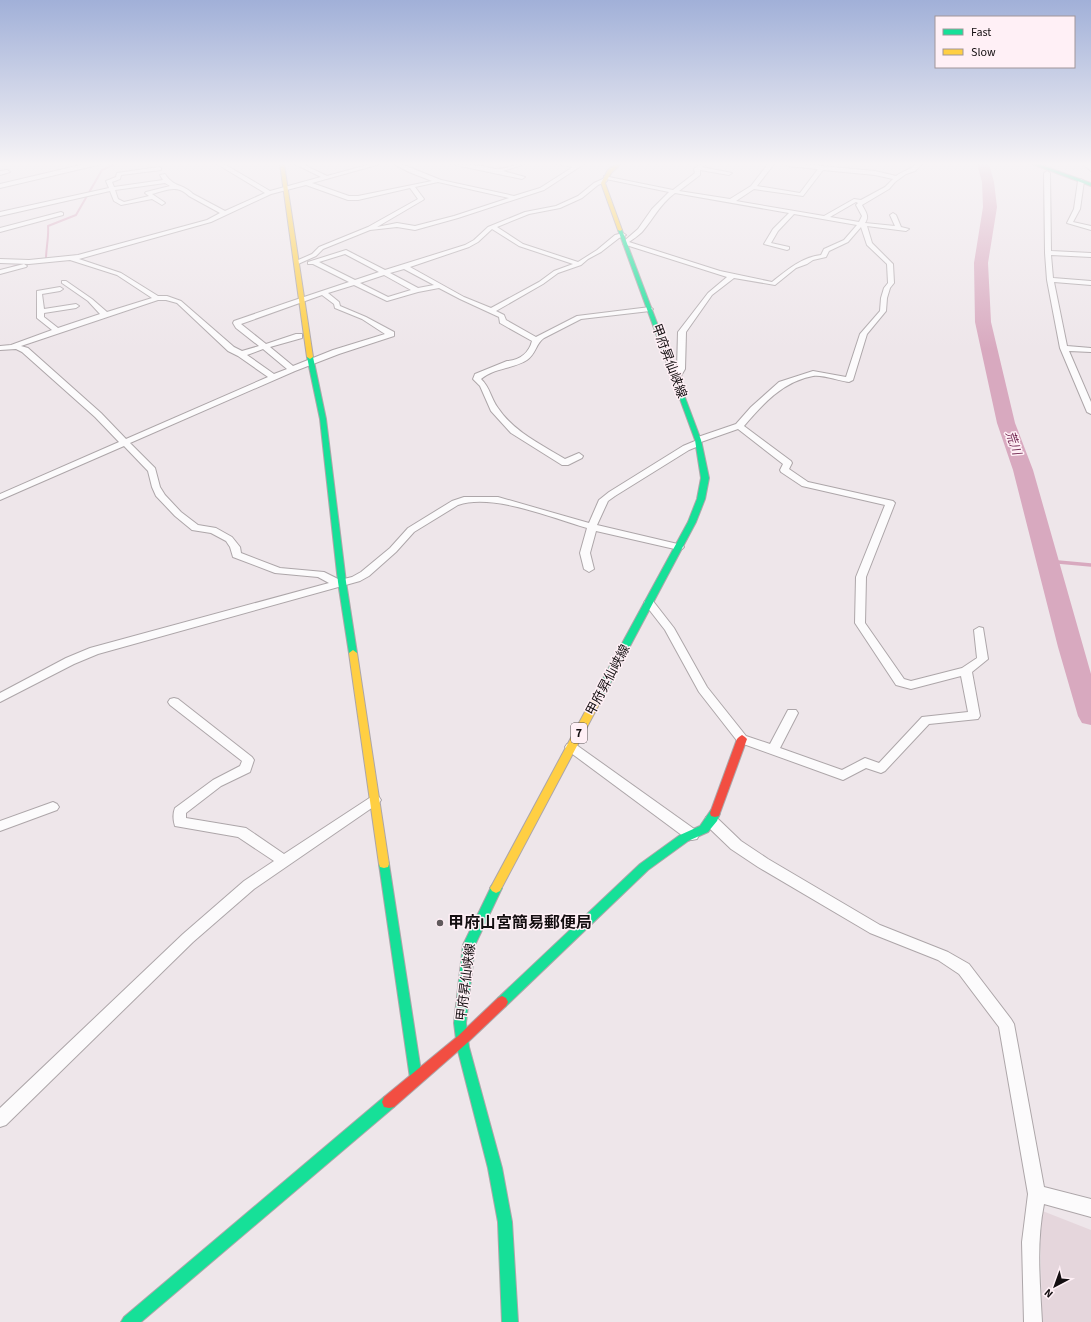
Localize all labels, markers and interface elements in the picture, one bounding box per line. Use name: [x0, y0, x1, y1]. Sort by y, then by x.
legend: [935, 16, 1075, 68]
text: Fast: [971, 24, 991, 41]
text: Slow: [971, 44, 996, 61]
street label: 甲府昇仙峡線: [647, 321, 691, 401]
water label: 荒川: [1001, 429, 1026, 459]
street label: 甲府昇仙峡線: [582, 641, 634, 719]
road number: 7: [571, 723, 587, 743]
place label: 甲府山宮簡易郵便局: [448, 912, 592, 934]
marker: 甲府山宮簡易郵便局: [435, 918, 445, 928]
street label: 甲府昇仙峡線: [452, 942, 480, 1022]
north arrow: [1035, 1266, 1075, 1306]
text: N: [1041, 1285, 1056, 1301]

